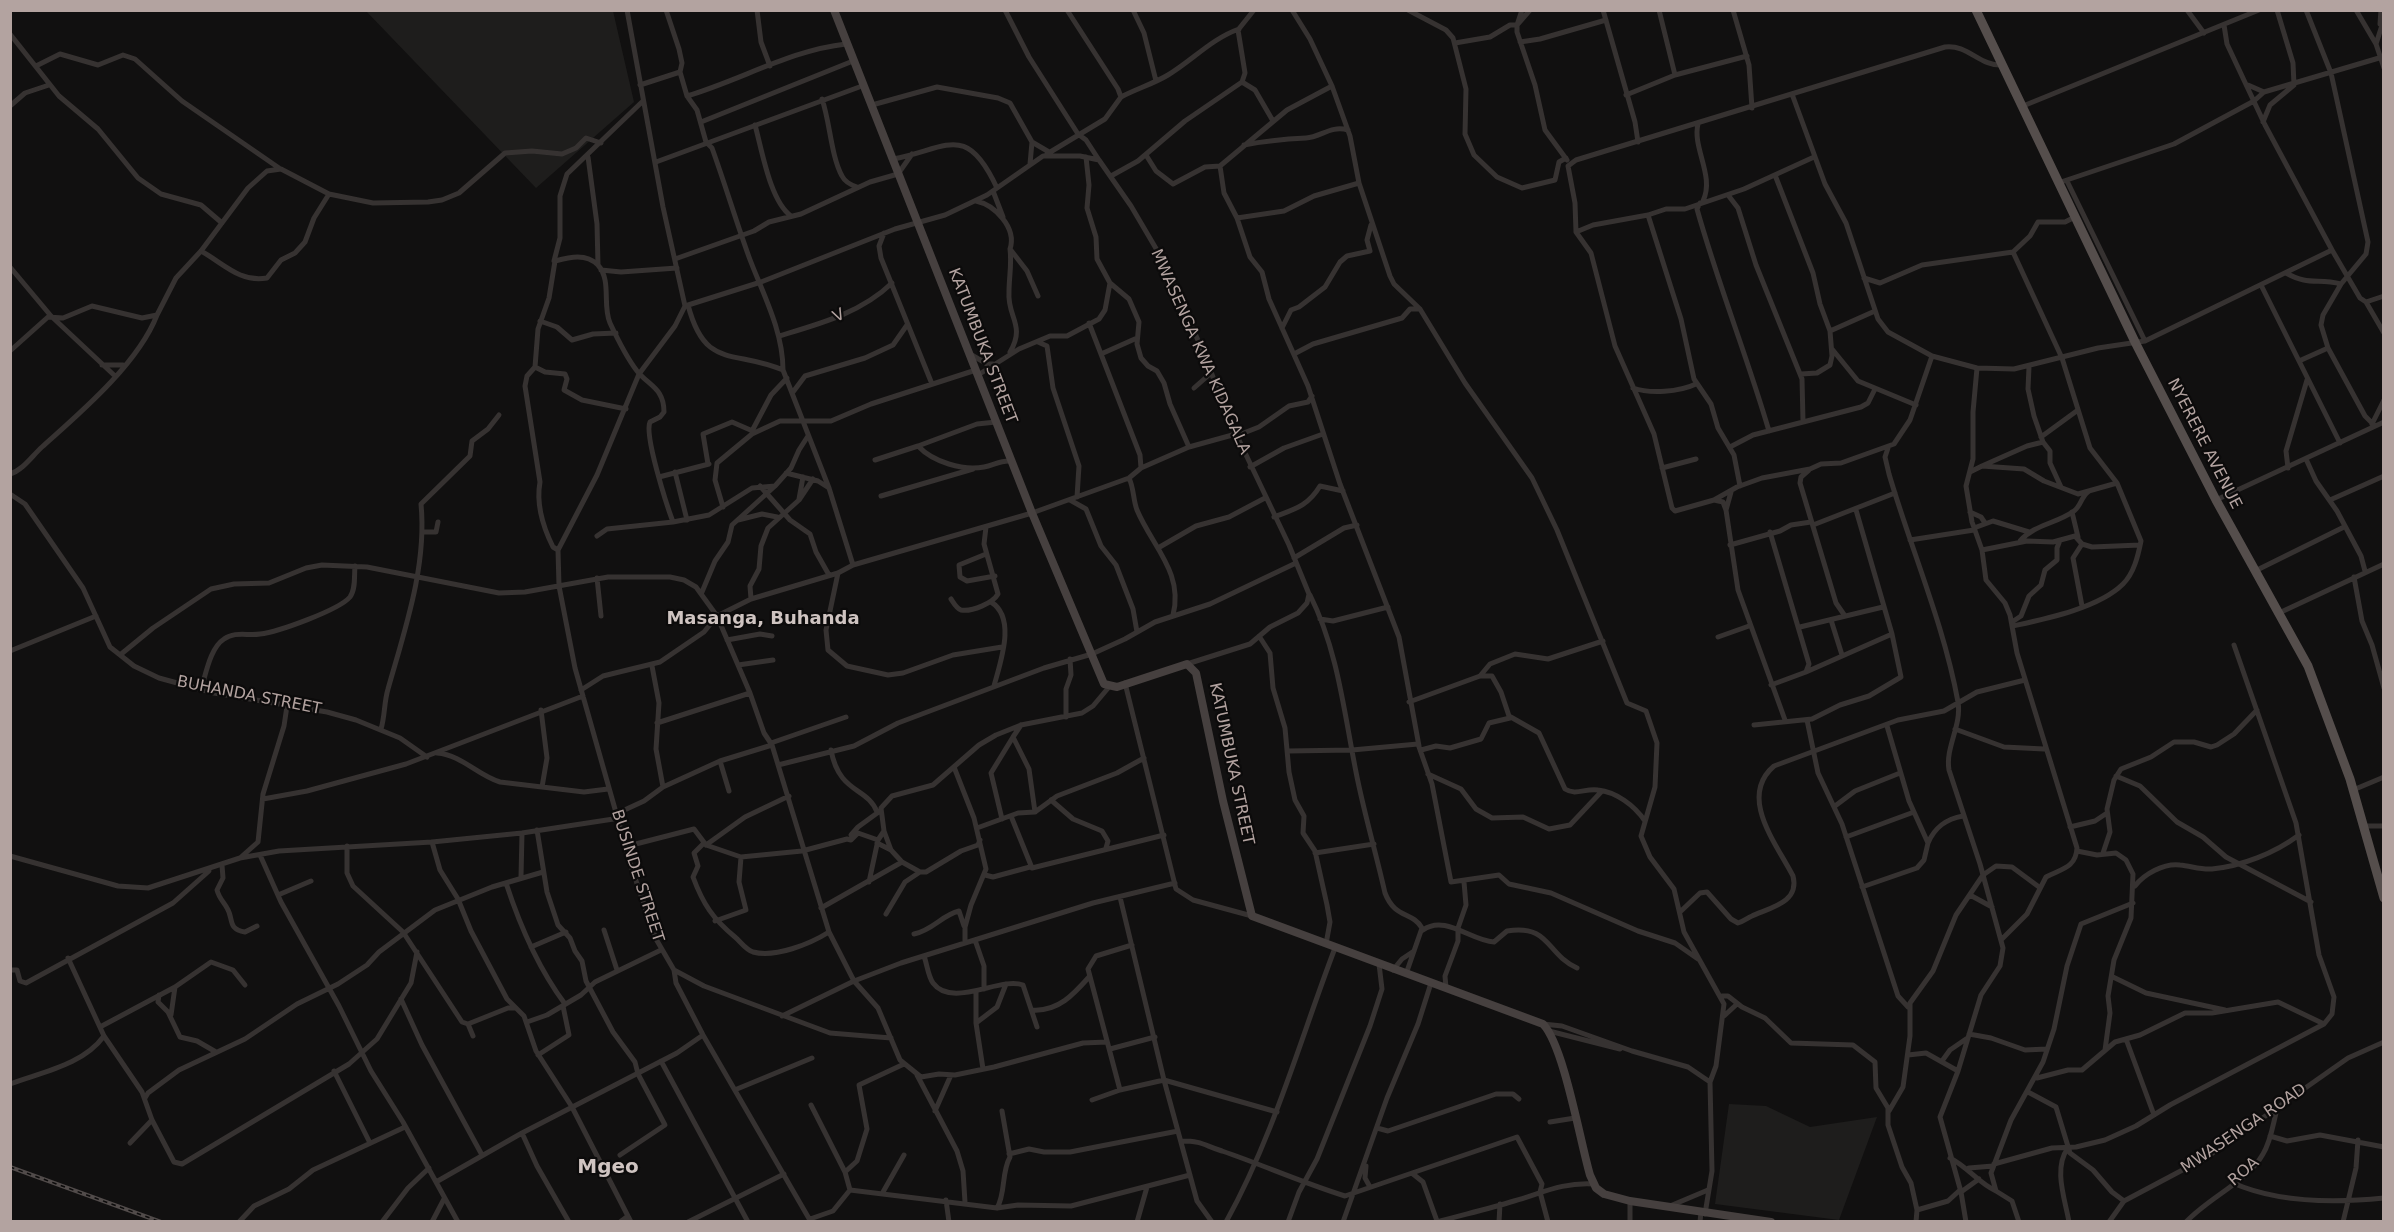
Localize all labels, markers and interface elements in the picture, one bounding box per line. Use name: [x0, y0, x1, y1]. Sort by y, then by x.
street label: MWASENGA KWA KIDAGALA: [1146, 246, 1254, 458]
street label: KATUMBUKA STREET: [943, 265, 1021, 427]
street label: V: [830, 305, 848, 327]
street label: NYERERE AVENUE: [2163, 375, 2245, 513]
district label: Masanga, Buhanda: [666, 608, 860, 630]
street label: BUHANDA STREET: [175, 673, 323, 719]
street label: KATUMBUKA STREET: [1204, 681, 1258, 847]
street label: BUSINDE STREET: [607, 807, 667, 945]
street label: MWASENGA ROAD: [2178, 1080, 2310, 1178]
street label: ROA: [2225, 1153, 2263, 1191]
district label: Mgeo: [577, 1156, 639, 1180]

